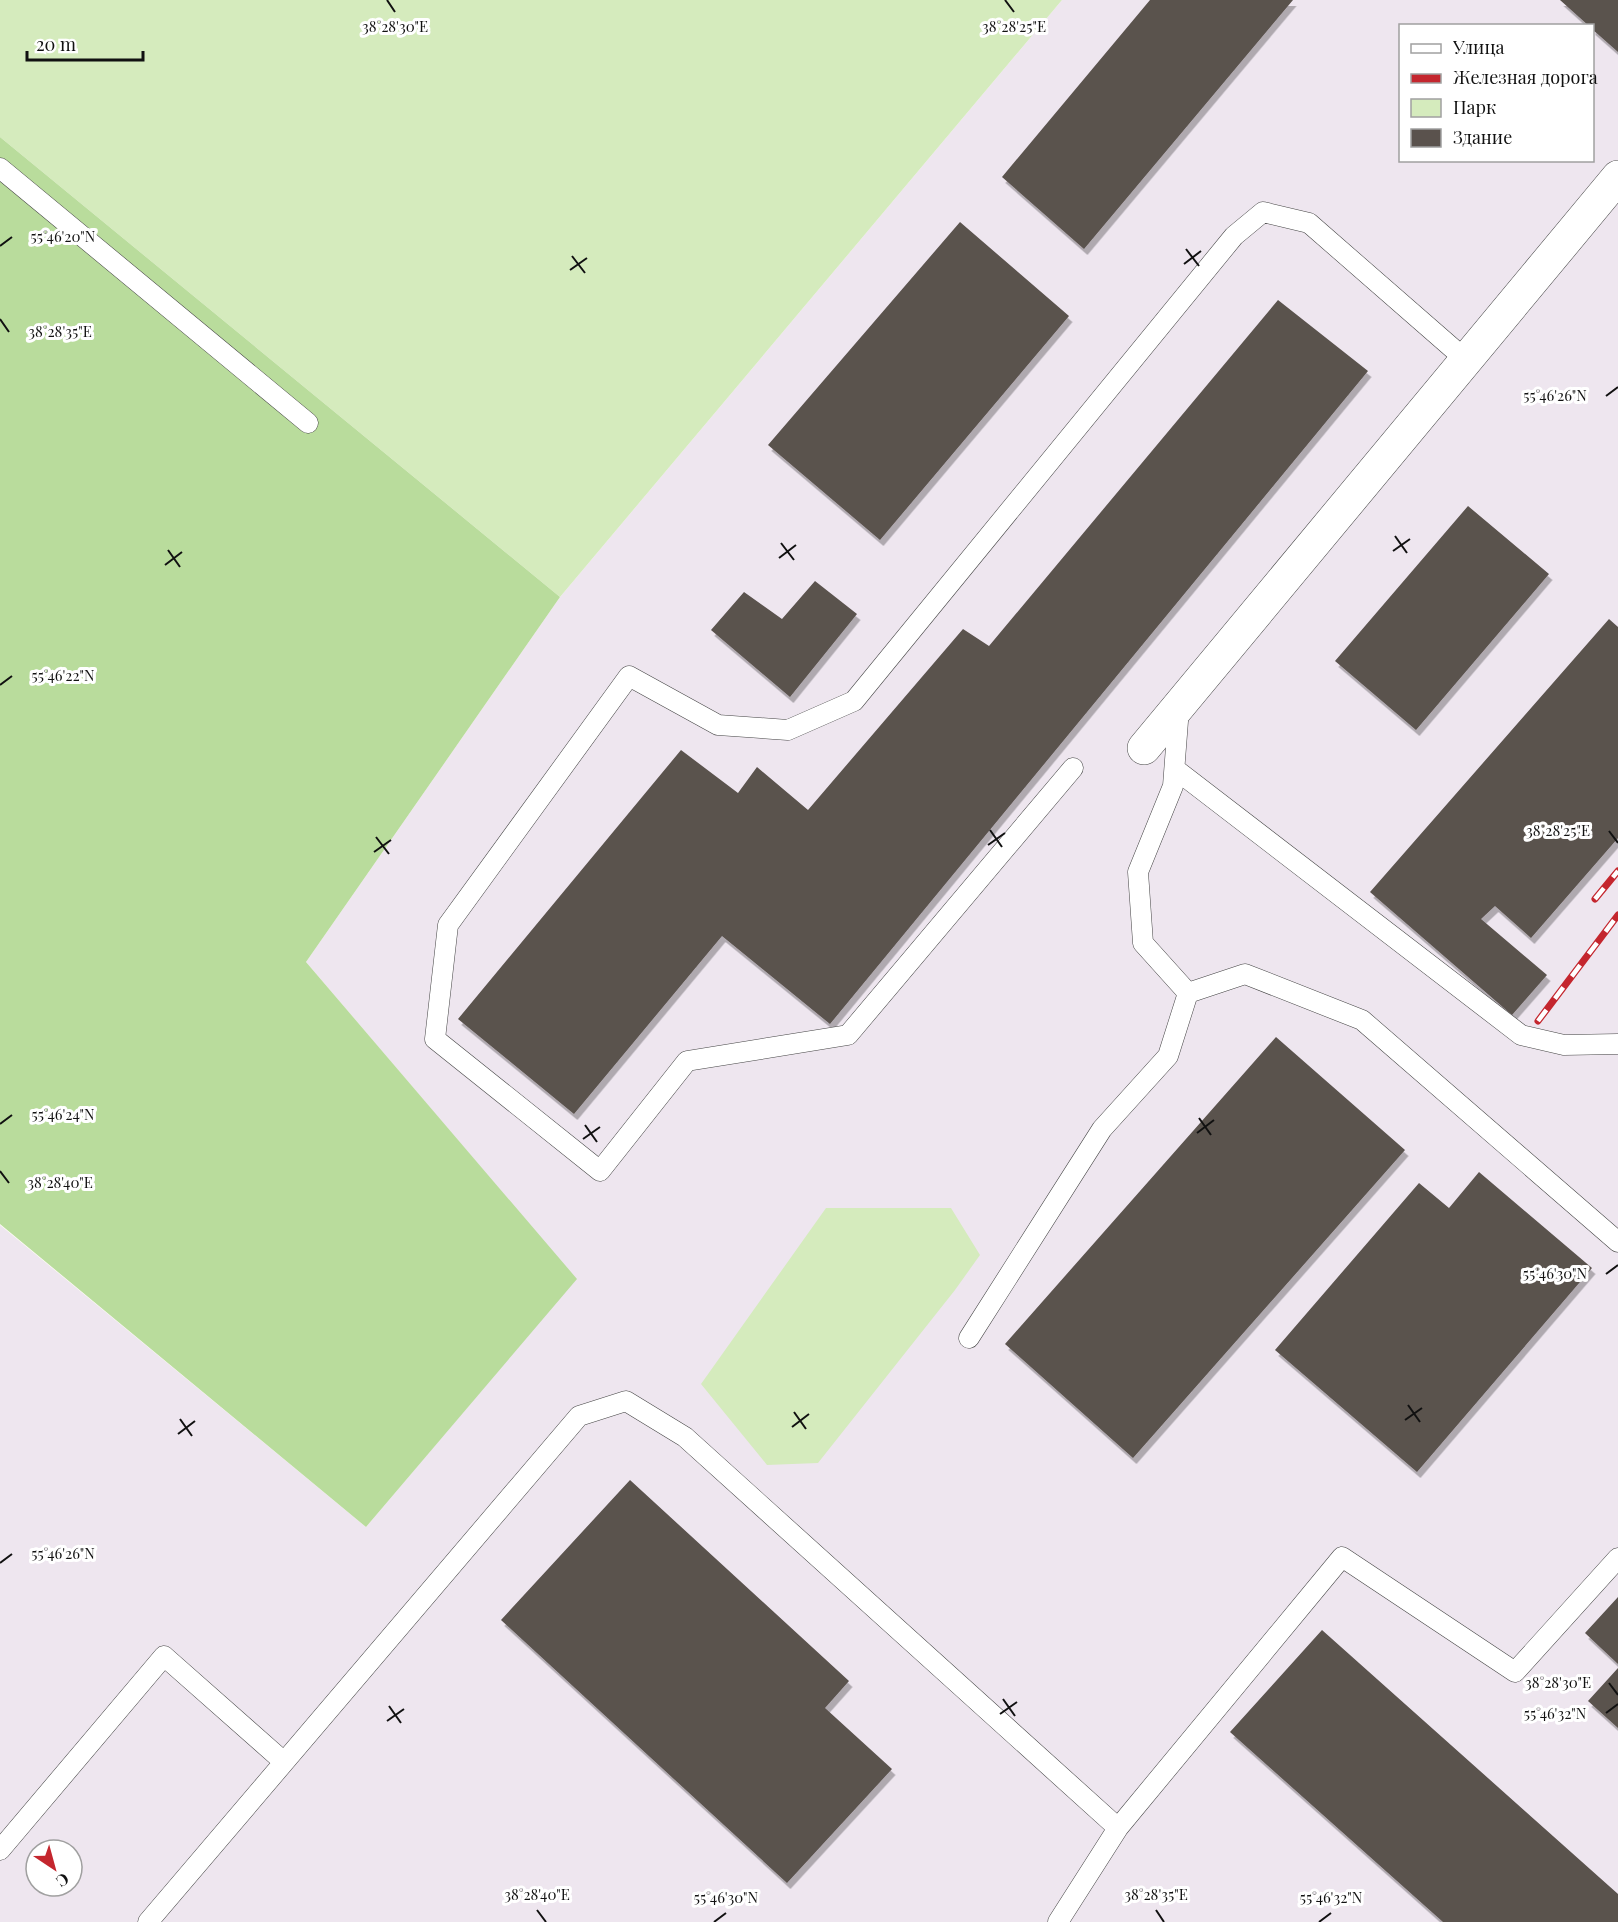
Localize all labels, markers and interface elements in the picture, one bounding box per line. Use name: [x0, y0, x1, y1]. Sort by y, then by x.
text: 38°28'30"E: [362, 16, 428, 36]
text: 38°28'25"E: [982, 16, 1046, 36]
scale bar: [27, 24, 142, 62]
legend: [1399, 24, 1594, 162]
text: 20 m: [36, 32, 76, 56]
text: Улица: [1452, 35, 1504, 59]
text: Железная дорога: [1453, 65, 1598, 89]
text: Парк: [1453, 95, 1496, 119]
text: Здание: [1453, 125, 1512, 149]
text: 55°46'20"N: [31, 226, 96, 246]
text: 38°28'35"E: [28, 321, 92, 341]
text: 55°46'26"N: [1523, 385, 1587, 405]
text: 55°46'22"N: [31, 665, 95, 685]
text: 38°28'25"E: [1526, 820, 1590, 840]
text: 55°46'24"N: [31, 1104, 95, 1124]
text: 38°28'40"E: [27, 1172, 93, 1192]
text: 55°46'30"N: [1523, 1263, 1588, 1283]
text: 55°46'26"N: [31, 1543, 95, 1563]
text: 38°28'30"E: [1525, 1672, 1591, 1692]
text: 55°46'32"N: [1524, 1703, 1587, 1723]
north arrow: [24, 1838, 84, 1898]
text: С: [52, 1869, 74, 1892]
text: 38°28'40"E: [504, 1884, 570, 1904]
text: 38°28'35"E: [1124, 1884, 1188, 1904]
text: 55°46'30"N: [694, 1887, 759, 1907]
text: 55°46'32"N: [1300, 1887, 1363, 1907]

